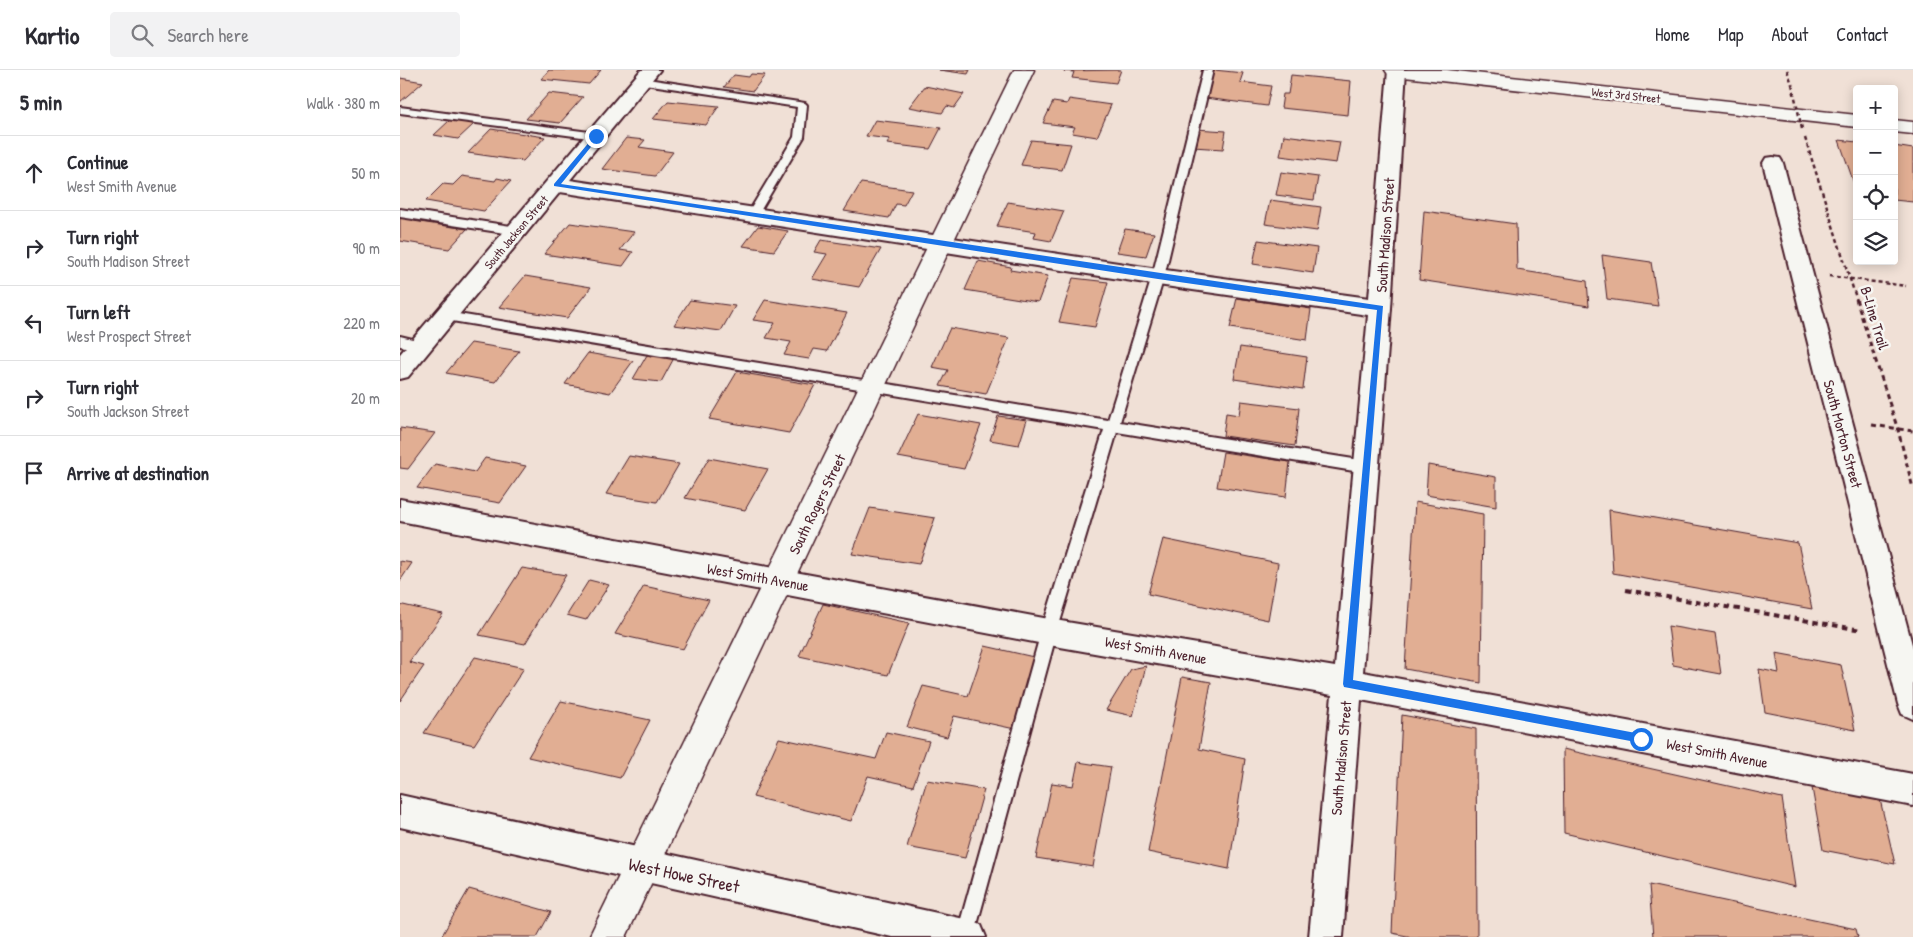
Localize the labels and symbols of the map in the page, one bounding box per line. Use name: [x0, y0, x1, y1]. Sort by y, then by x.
street label: West 3rd Street: [1591, 83, 1662, 107]
route end: [585, 125, 608, 148]
street label: South Madison Street: [1371, 176, 1400, 293]
street label: South Jackson Street: [480, 191, 552, 272]
street label: B-Line Trail: [1855, 284, 1895, 352]
street label: South Morton Street: [1818, 378, 1868, 491]
street label: South Rogers Street: [784, 450, 851, 558]
street label: West Smith Avenue: [705, 558, 811, 596]
street label: West Smith Avenue: [1103, 631, 1209, 669]
street label: South Madison Street: [1326, 699, 1357, 816]
route start: [1630, 728, 1653, 751]
street label: West Smith Avenue: [1664, 733, 1770, 773]
street label: West Howe Street: [626, 851, 743, 899]

